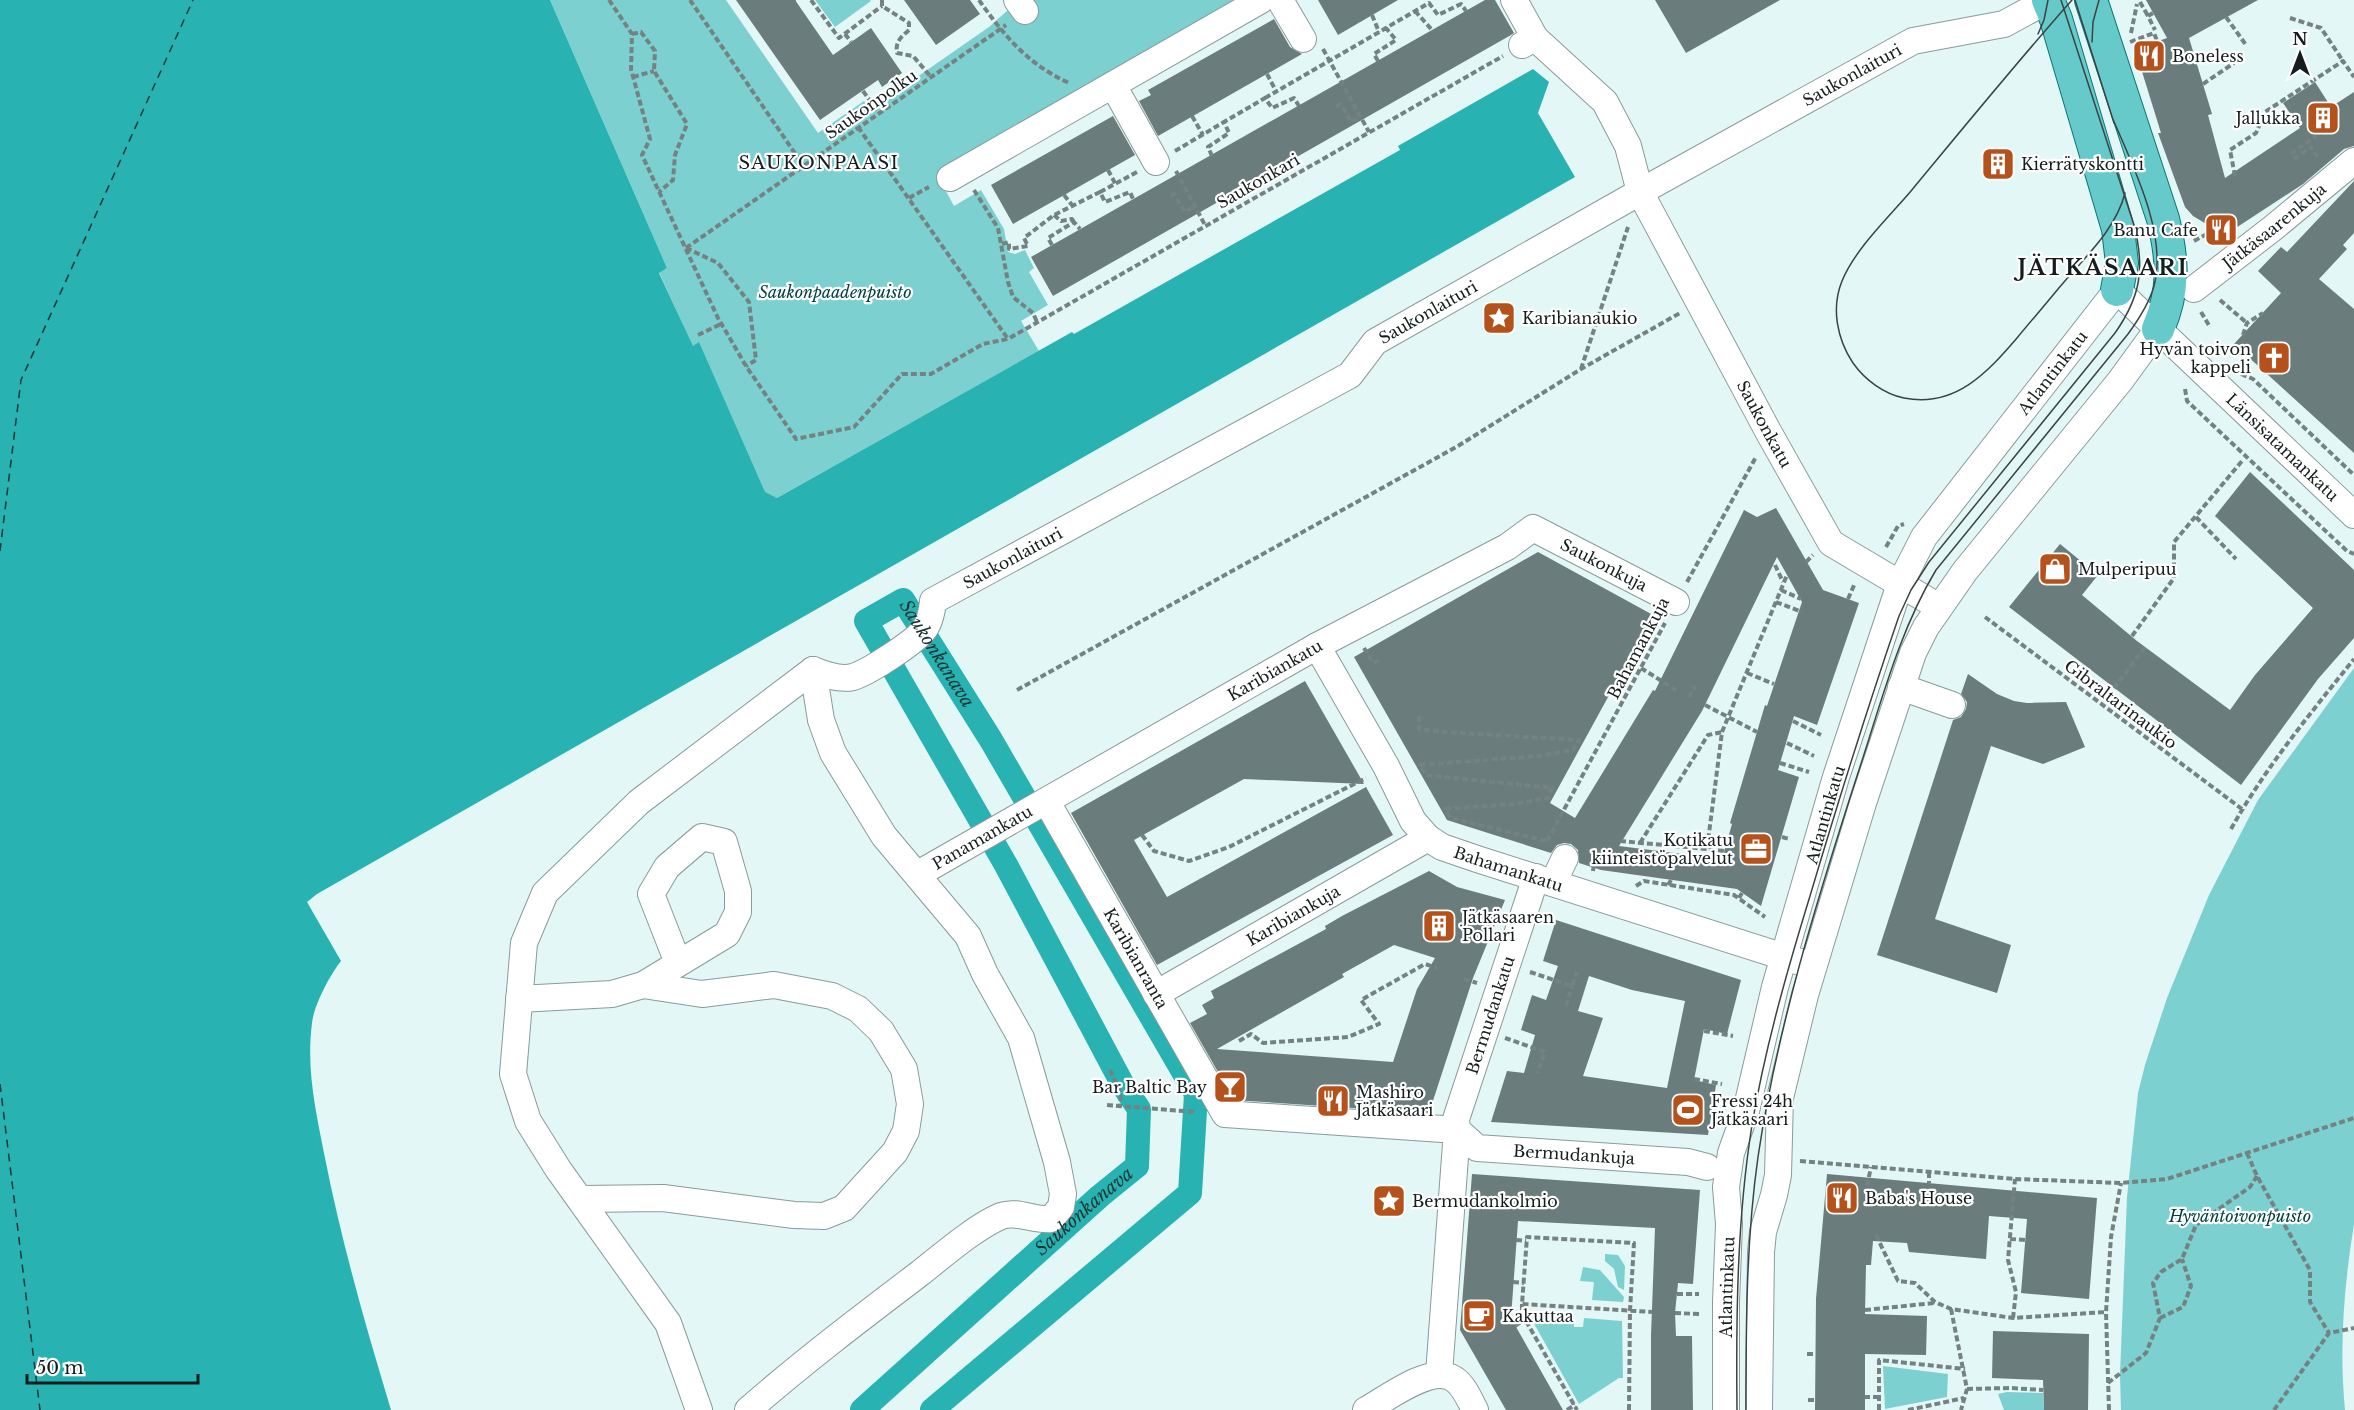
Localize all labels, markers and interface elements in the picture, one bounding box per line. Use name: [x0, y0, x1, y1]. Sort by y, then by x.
north arrow: [2270, 24, 2330, 84]
text: N: [2292, 29, 2308, 49]
restaurant icon: Boneless: [2131, 38, 2167, 74]
street label: Saukonlaituri: [1799, 39, 1906, 110]
place label: Boneless: [2172, 46, 2244, 66]
street label: Saukonpolku: [821, 65, 921, 143]
building icon: Jallukka: [2305, 100, 2341, 136]
place label: Jallukka: [2234, 108, 2300, 128]
building icon: Kierrätyskontti: [1980, 146, 2016, 182]
street label: Saukonkari: [1213, 149, 1304, 213]
district label: SAUKONPAASI: [738, 152, 900, 174]
place label: Kierrätyskontti: [2021, 154, 2144, 174]
street label: Jätkäsaarenkuja: [2217, 179, 2330, 274]
restaurant icon: Banu Cafe: [2203, 212, 2239, 248]
place label: Banu Cafe: [2113, 220, 2198, 240]
district label: JÄTKÄSAARI: [2013, 253, 2189, 281]
street label: Saukonlaituri: [1375, 276, 1481, 348]
park label: Saukonpaadenpuisto: [758, 282, 912, 302]
place icon: Karibianaukio: [1481, 300, 1517, 336]
place label: Karibianaukio: [1522, 308, 1638, 328]
street label: Atlantinkatu: [2013, 326, 2092, 419]
place label: Hyvän toivon kappeli: [2140, 339, 2252, 377]
church icon: Hyvän toivon kappeli: [2256, 340, 2292, 376]
street label: Saukonkatu: [1733, 377, 1796, 471]
street label: Länsisatamankatu: [2222, 389, 2343, 506]
street label: Saukonlaituri: [959, 523, 1066, 593]
street label: Saukonkuja: [1557, 534, 1651, 596]
shop icon: Mulperipuu: [2037, 551, 2073, 587]
place label: Mulperipuu: [2078, 559, 2177, 579]
street label: Bahamankuja: [1603, 594, 1673, 702]
water label: Saukonkanava: [895, 596, 979, 712]
street label: Karibiankatu: [1224, 635, 1326, 705]
street label: Gibraltarinaukio: [2061, 655, 2181, 753]
street label: Atlantinkatu: [1801, 763, 1849, 867]
street label: Panamankatu: [929, 801, 1036, 874]
place label: Kotikatu kiinteistöpalvelut: [1591, 830, 1733, 868]
office icon: Kotikatu kiinteistöpalvelut: [1738, 831, 1774, 867]
street label: Bahamankatu: [1451, 842, 1566, 896]
street label: Karibiankuja: [1243, 881, 1344, 950]
street label: Karibianranta: [1100, 904, 1173, 1012]
place label: Jätkäsaaren Pollari: [1460, 907, 1554, 945]
building icon: Jätkäsaaren Pollari: [1421, 908, 1457, 944]
street label: Bermudankatu: [1461, 953, 1519, 1077]
bar icon: Bar Baltic Bay: [1212, 1069, 1248, 1105]
place label: Bar Baltic Bay: [1092, 1077, 1208, 1097]
place label: Mashiro Jätkäsaari: [1354, 1082, 1434, 1120]
restaurant icon: Mashiro Jätkäsaari: [1315, 1083, 1351, 1119]
place label: Fressi 24h Jätkäsaari: [1709, 1091, 1793, 1129]
sports icon: Fressi 24h Jätkäsaari: [1670, 1092, 1706, 1128]
street label: Bermudankuja: [1512, 1140, 1636, 1168]
water label: Saukonkanava: [1030, 1163, 1138, 1260]
restaurant icon: Baba's House: [1824, 1180, 1860, 1216]
place icon: Bermudankolmio: [1371, 1183, 1407, 1219]
place label: Baba's House: [1865, 1188, 1972, 1208]
place label: Bermudankolmio: [1412, 1191, 1558, 1211]
park label: Hyväntoivonpuisto: [2168, 1206, 2311, 1226]
street label: Atlantinkatu: [1716, 1236, 1739, 1339]
cafe icon: Kakuttaa: [1461, 1298, 1497, 1334]
place label: Kakuttaa: [1502, 1306, 1574, 1326]
scale bar: [27, 1347, 198, 1385]
text: 50 m: [36, 1357, 84, 1379]

